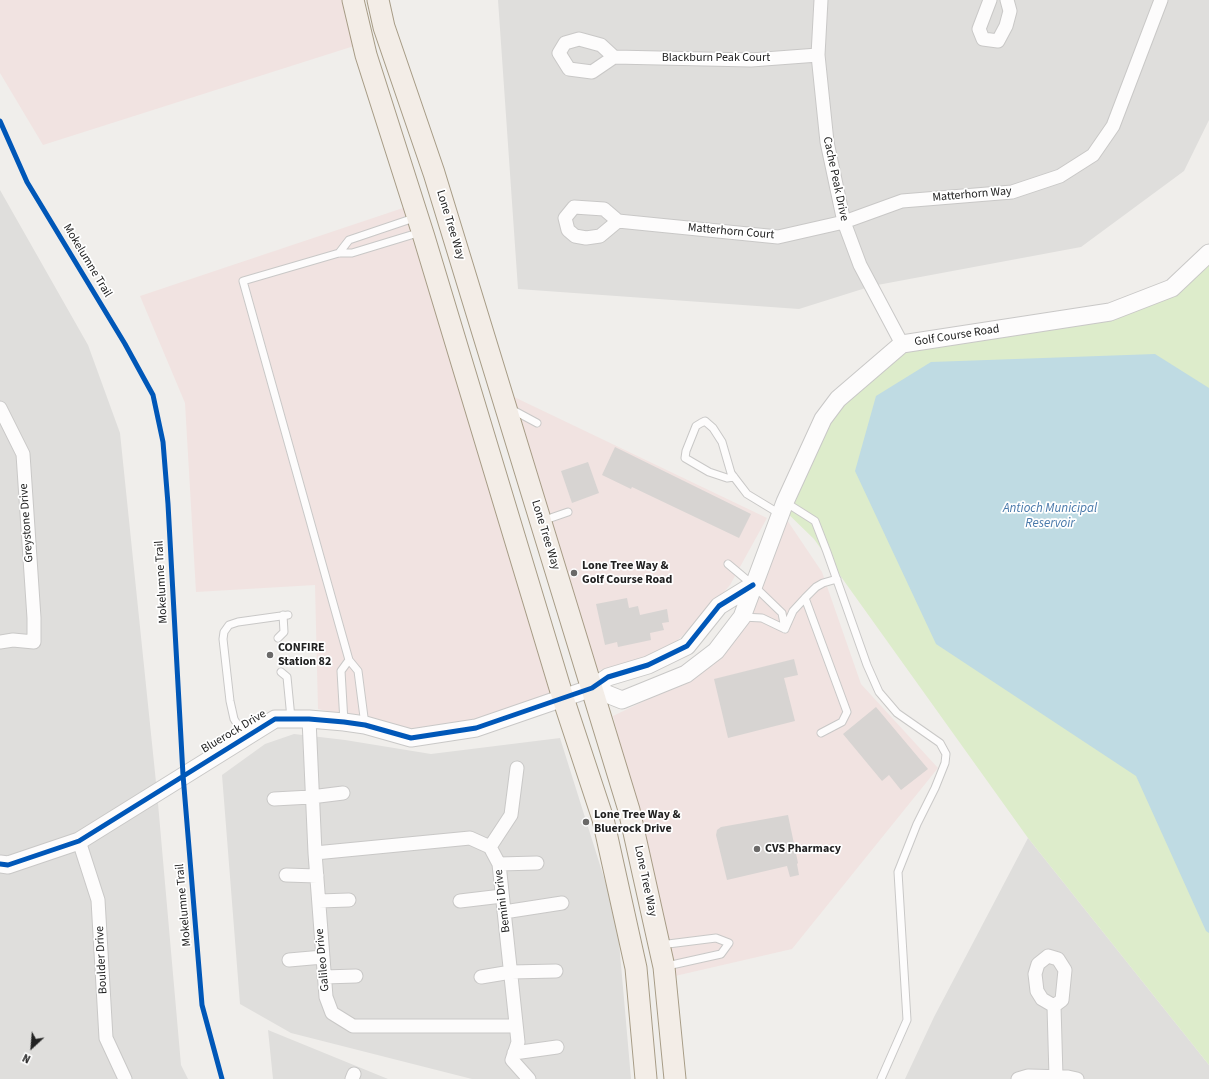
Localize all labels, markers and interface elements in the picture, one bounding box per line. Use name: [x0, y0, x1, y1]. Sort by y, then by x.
street label: Blackburn Peak Court: [662, 51, 770, 65]
street label: Cache Peak Drive: [819, 135, 851, 223]
street label: Matterhorn Way: [932, 184, 1012, 206]
street label: Lone Tree Way: [433, 188, 467, 262]
street label: Matterhorn Court: [687, 221, 775, 243]
street label: Mokelumne Trail: [59, 222, 115, 300]
street label: Golf Course Road: [913, 322, 1001, 350]
street label: Greystone Drive: [17, 483, 37, 563]
street label: Lone Tree Way: [528, 498, 562, 572]
water label: Antioch Municipal Reservoir: [1003, 501, 1097, 532]
street label: Mokelumne Trail: [153, 540, 171, 624]
place label: Lone Tree Way & Golf Course Road: [582, 559, 672, 587]
marker: Lone Tree Way & Golf Course Road: [569, 568, 579, 578]
place label: CONFIRE Station 82: [278, 641, 331, 669]
marker: CONFIRE Station 82: [265, 650, 275, 660]
street label: Bluerock Drive: [199, 707, 269, 757]
place label: Lone Tree Way & Bluerock Drive: [594, 808, 680, 836]
marker: Lone Tree Way & Bluerock Drive: [581, 817, 591, 827]
place label: CVS Pharmacy: [765, 842, 841, 856]
street label: Lone Tree Way: [630, 844, 660, 918]
marker: CVS Pharmacy: [752, 844, 762, 854]
street label: Mokelumne Trail: [173, 863, 195, 947]
street label: Bemini Drive: [492, 868, 514, 934]
street label: Boulder Drive: [93, 926, 111, 994]
street label: Galileo Drive: [313, 928, 333, 992]
north arrow: [12, 1027, 52, 1067]
text: N: [20, 1050, 33, 1067]

